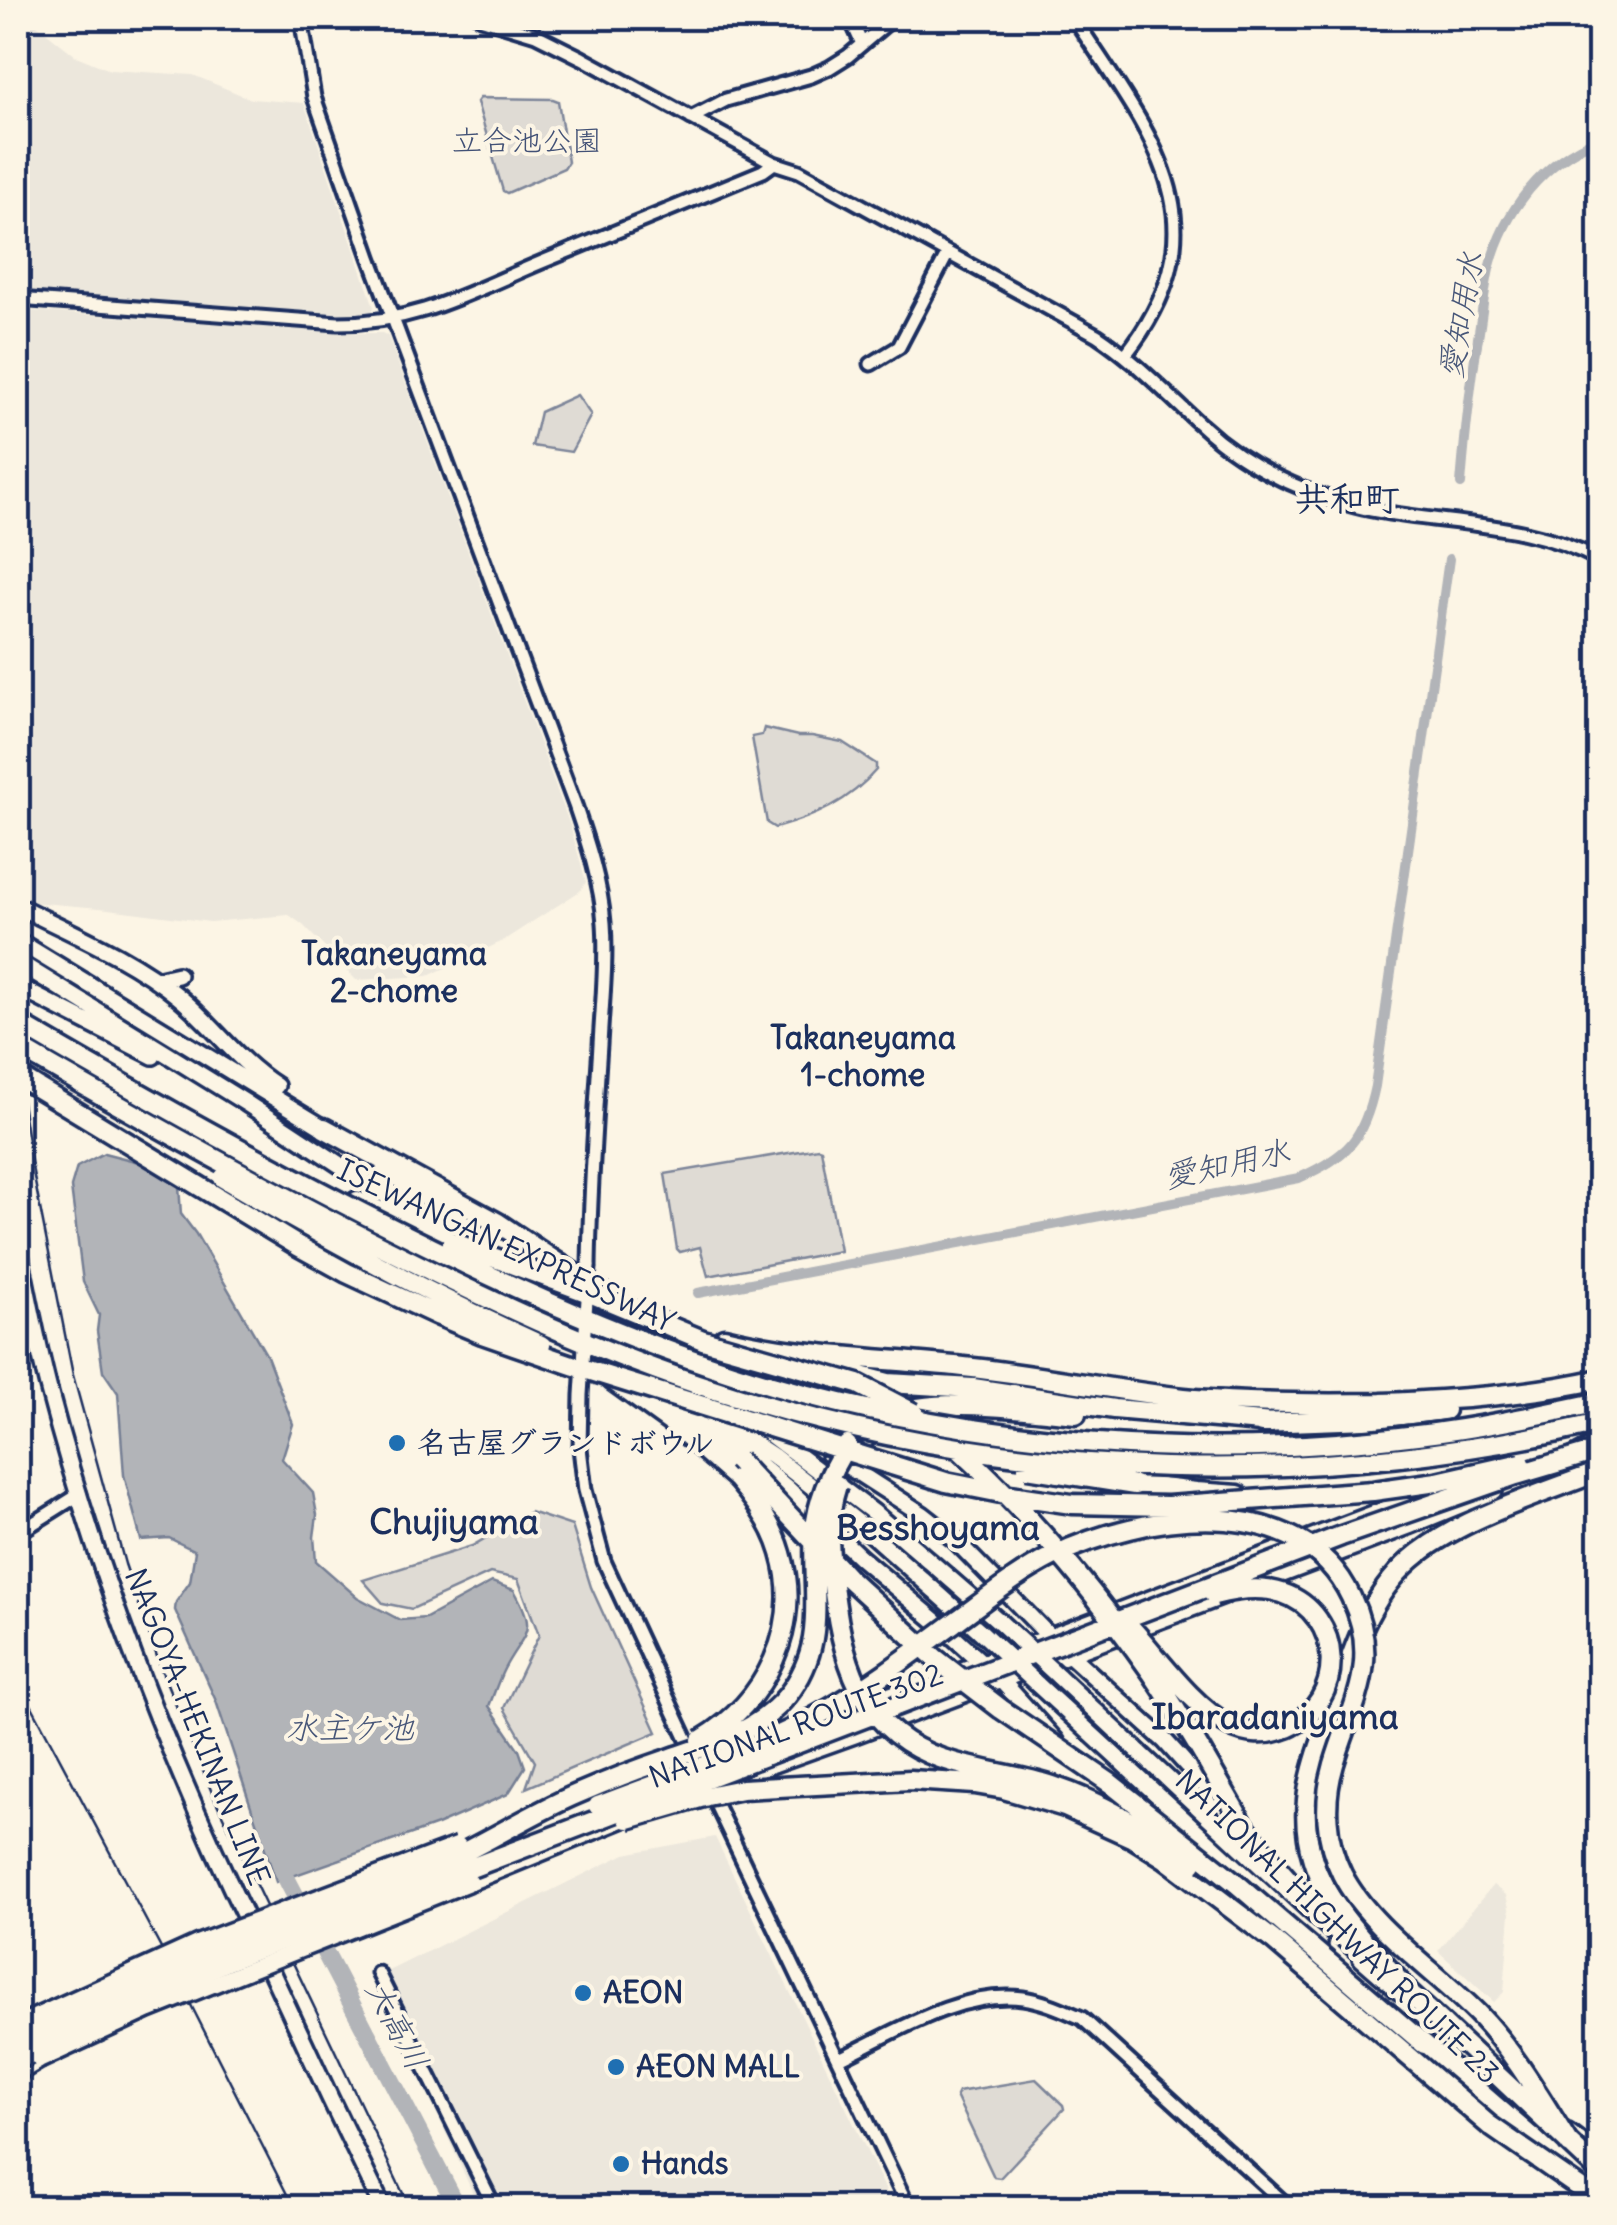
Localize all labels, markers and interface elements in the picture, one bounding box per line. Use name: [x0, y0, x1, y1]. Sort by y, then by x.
park label: 立合池公園: [452, 121, 602, 159]
water label: 愛知用水: [1429, 248, 1492, 382]
district label: 共和町: [1294, 476, 1400, 520]
district label: Takaneyama 2-chome: [301, 933, 487, 1011]
district label: Takaneyama 1-chome: [770, 1017, 956, 1095]
water label: 愛知用水: [1160, 1130, 1294, 1197]
street label: ISEWANGAN EXPRESSWAY: [332, 1150, 682, 1340]
place label: 名古屋グランドボウル: [417, 1423, 715, 1461]
marker: 名古屋グランドボウル: [386, 1432, 408, 1454]
district label: Chujiyama: [369, 1499, 539, 1543]
district label: Besshoyama: [836, 1505, 1040, 1549]
street label: NAGOYA-HEKINAN LINE: [117, 1563, 279, 1891]
street label: NATIONAL ROUTE 302: [644, 1654, 948, 1796]
district label: Ibaradaniyama: [1151, 1694, 1399, 1738]
water label: 水主ケ池: [286, 1707, 415, 1748]
street label: NATIONAL HIGHWAY ROUTE 23: [1168, 1761, 1508, 2091]
water label: 大高川: [357, 1973, 438, 2077]
place label: AEON: [603, 1973, 683, 2011]
marker: AEON: [572, 1982, 594, 2004]
place label: AEON MALL: [636, 2047, 800, 2085]
marker: AEON MALL: [605, 2056, 627, 2078]
place label: Hands: [641, 2144, 728, 2182]
marker: Hands: [610, 2153, 632, 2175]

